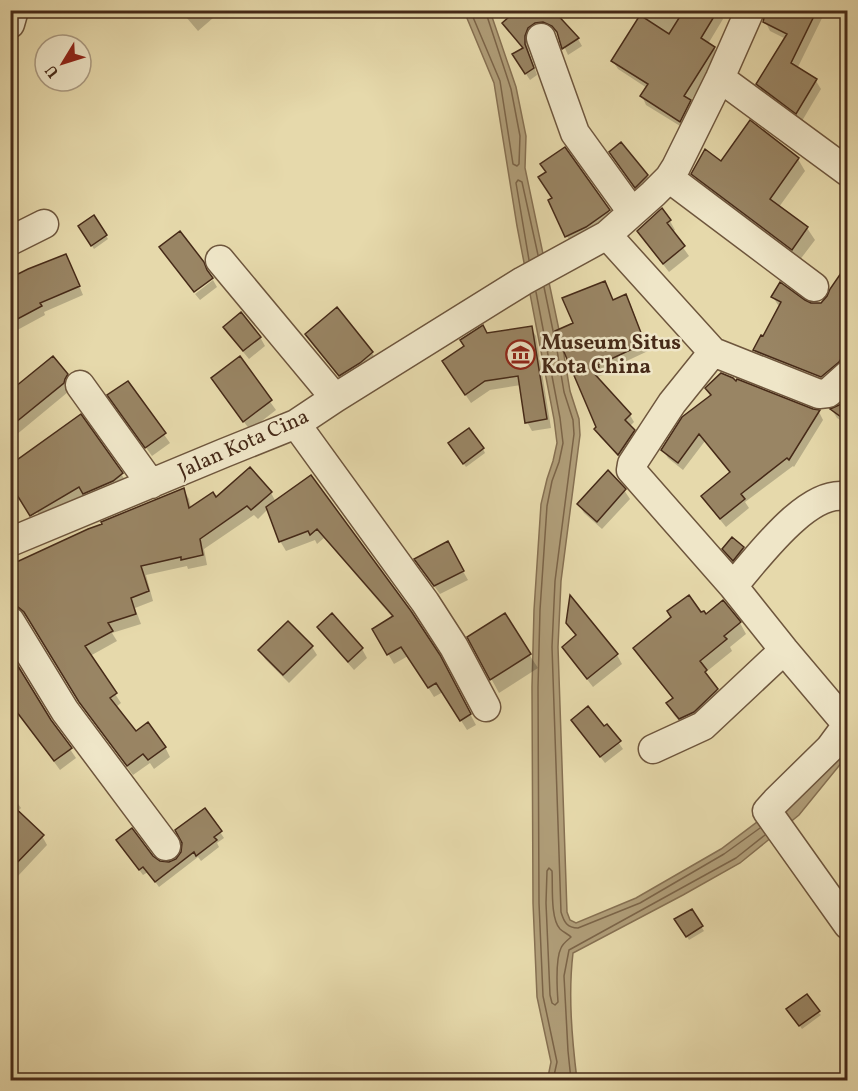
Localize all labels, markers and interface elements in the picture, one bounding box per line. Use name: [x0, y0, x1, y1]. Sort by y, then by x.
north arrow: [33, 33, 93, 93]
text: U: [41, 60, 65, 82]
place label: Museum Situs Kota China: [541, 329, 681, 382]
museum icon: Museum Situs Kota China: [504, 338, 536, 370]
street label: Jalan Kota Cina: [174, 403, 314, 486]

